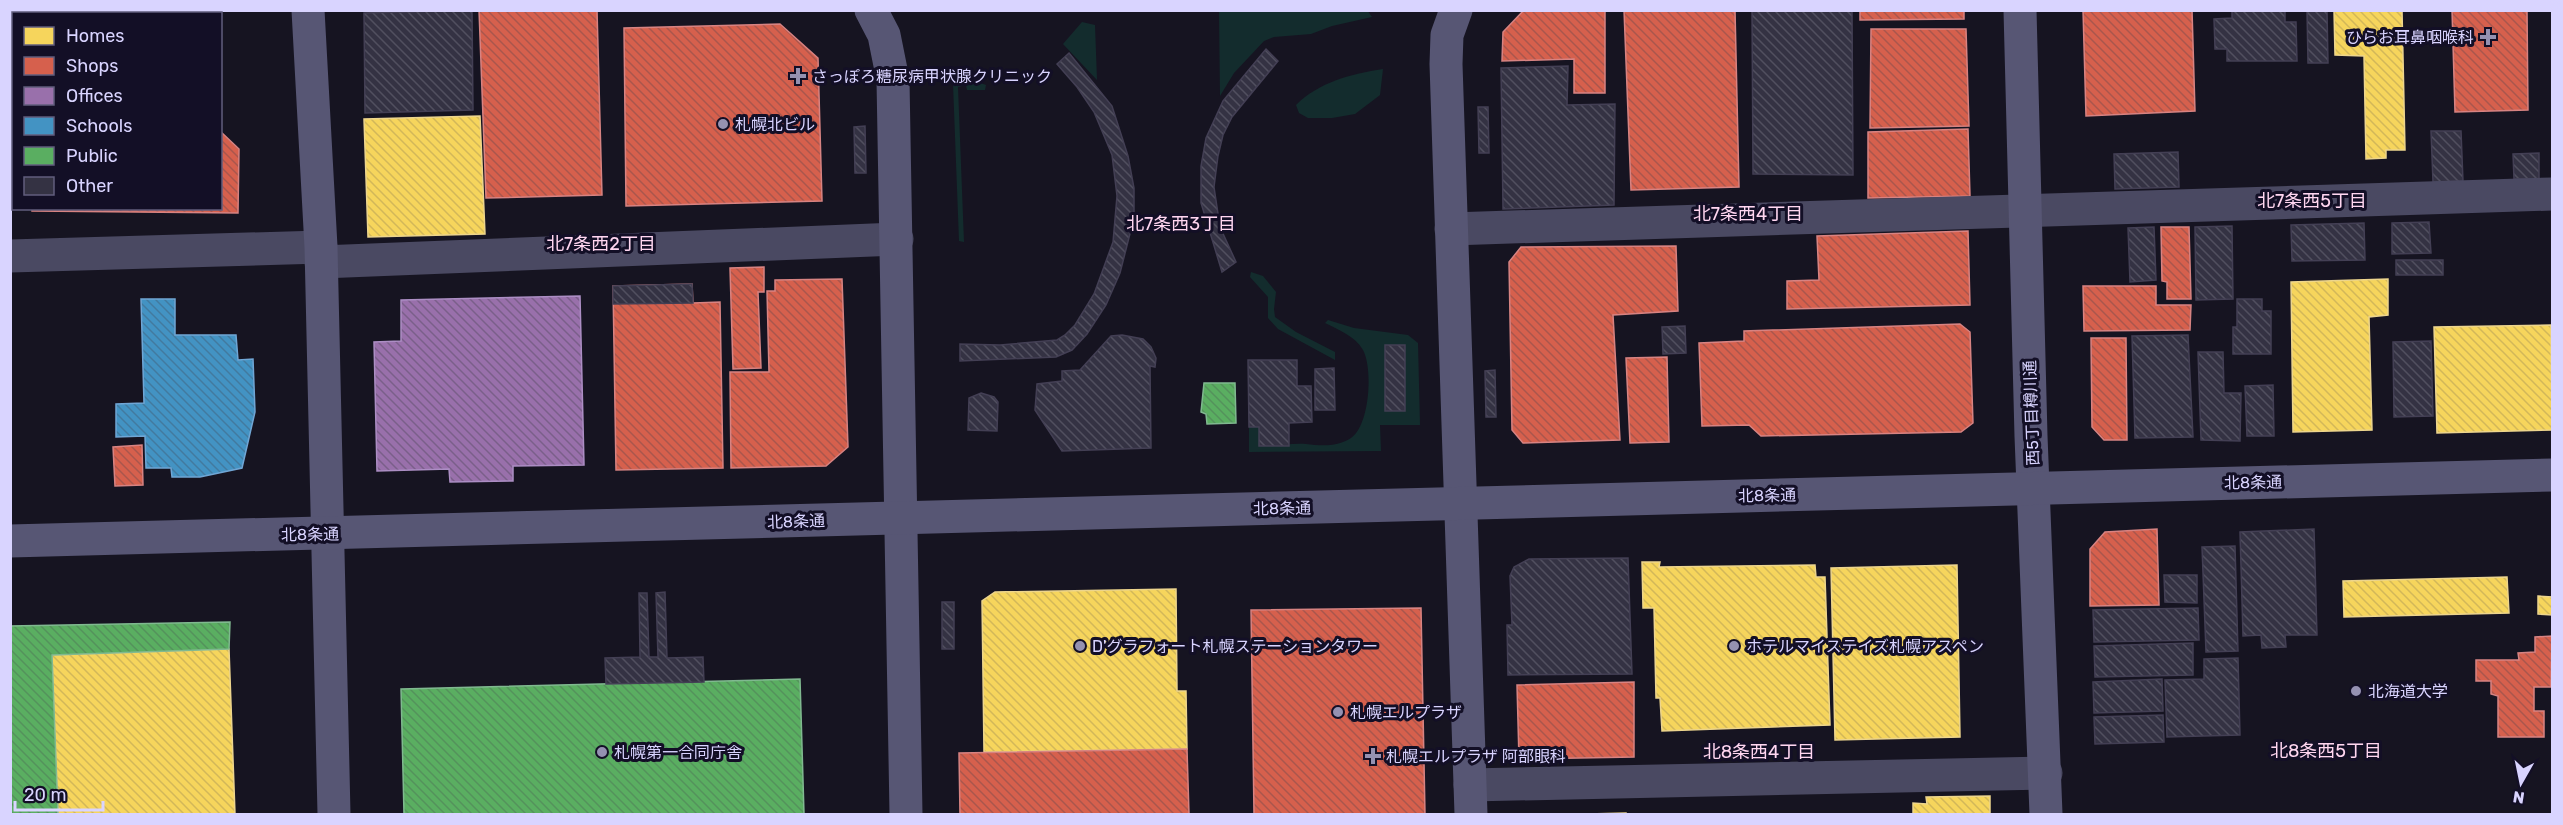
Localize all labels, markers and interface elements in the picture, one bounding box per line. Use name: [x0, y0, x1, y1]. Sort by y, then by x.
legend: [12, 12, 222, 210]
text: Homes: [66, 25, 124, 47]
place label: ひらお耳鼻咽喉科: [2346, 28, 2474, 47]
marker: ひらお耳鼻咽喉科: [2479, 28, 2497, 46]
text: Shops: [66, 55, 118, 77]
marker: さっぽろ糖尿病甲状腺クリニック: [789, 67, 807, 85]
place label: さっぽろ糖尿病甲状腺クリニック: [812, 67, 1052, 86]
text: Offices: [66, 85, 123, 107]
text: Schools: [66, 115, 132, 137]
place label: 札幌北ビル: [735, 115, 815, 134]
marker: 札幌北ビル: [716, 117, 730, 131]
text: Public: [66, 145, 118, 167]
text: Other: [66, 175, 113, 197]
district label: 北7条西5丁目: [2257, 190, 2367, 212]
district label: 北7条西4丁目: [1693, 203, 1803, 225]
district label: 北7条西3丁目: [1126, 213, 1236, 235]
district label: 北7条西2丁目: [546, 233, 656, 255]
street label: 西5丁目樽川通: [2020, 360, 2043, 466]
street label: 北8条通: [2224, 472, 2282, 493]
street label: 北8条通: [1738, 485, 1796, 506]
street label: 北8条通: [1253, 498, 1311, 519]
street label: 北8条通: [767, 511, 825, 532]
street label: 北8条通: [281, 524, 339, 545]
place label: D'グラフォート札幌ステーションタワー: [1092, 637, 1378, 656]
place label: ホテルマイステイズ札幌アスペン: [1746, 637, 1984, 656]
marker: D'グラフォート札幌ステーションタワー: [1073, 639, 1087, 653]
marker: ホテルマイステイズ札幌アスペン: [1727, 639, 1741, 653]
place label: 北海道大学: [2368, 682, 2448, 701]
marker: 北海道大学: [2349, 684, 2363, 698]
place label: 札幌エルプラザ: [1350, 703, 1462, 722]
marker: 札幌エルプラザ: [1331, 705, 1345, 719]
district label: 北8条西5丁目: [2270, 740, 2382, 762]
district label: 北8条西4丁目: [1703, 741, 1815, 763]
place label: 札幌第一合同庁舎: [614, 743, 742, 762]
marker: 札幌第一合同庁舎: [595, 745, 609, 759]
marker: 札幌エルプラザ 阿部眼科: [1364, 747, 1382, 765]
place label: 札幌エルプラザ 阿部眼科: [1386, 747, 1566, 766]
north arrow: [2491, 753, 2551, 813]
scale bar: [15, 774, 104, 812]
text: 20 m: [24, 784, 66, 806]
text: N: [2512, 787, 2526, 808]

